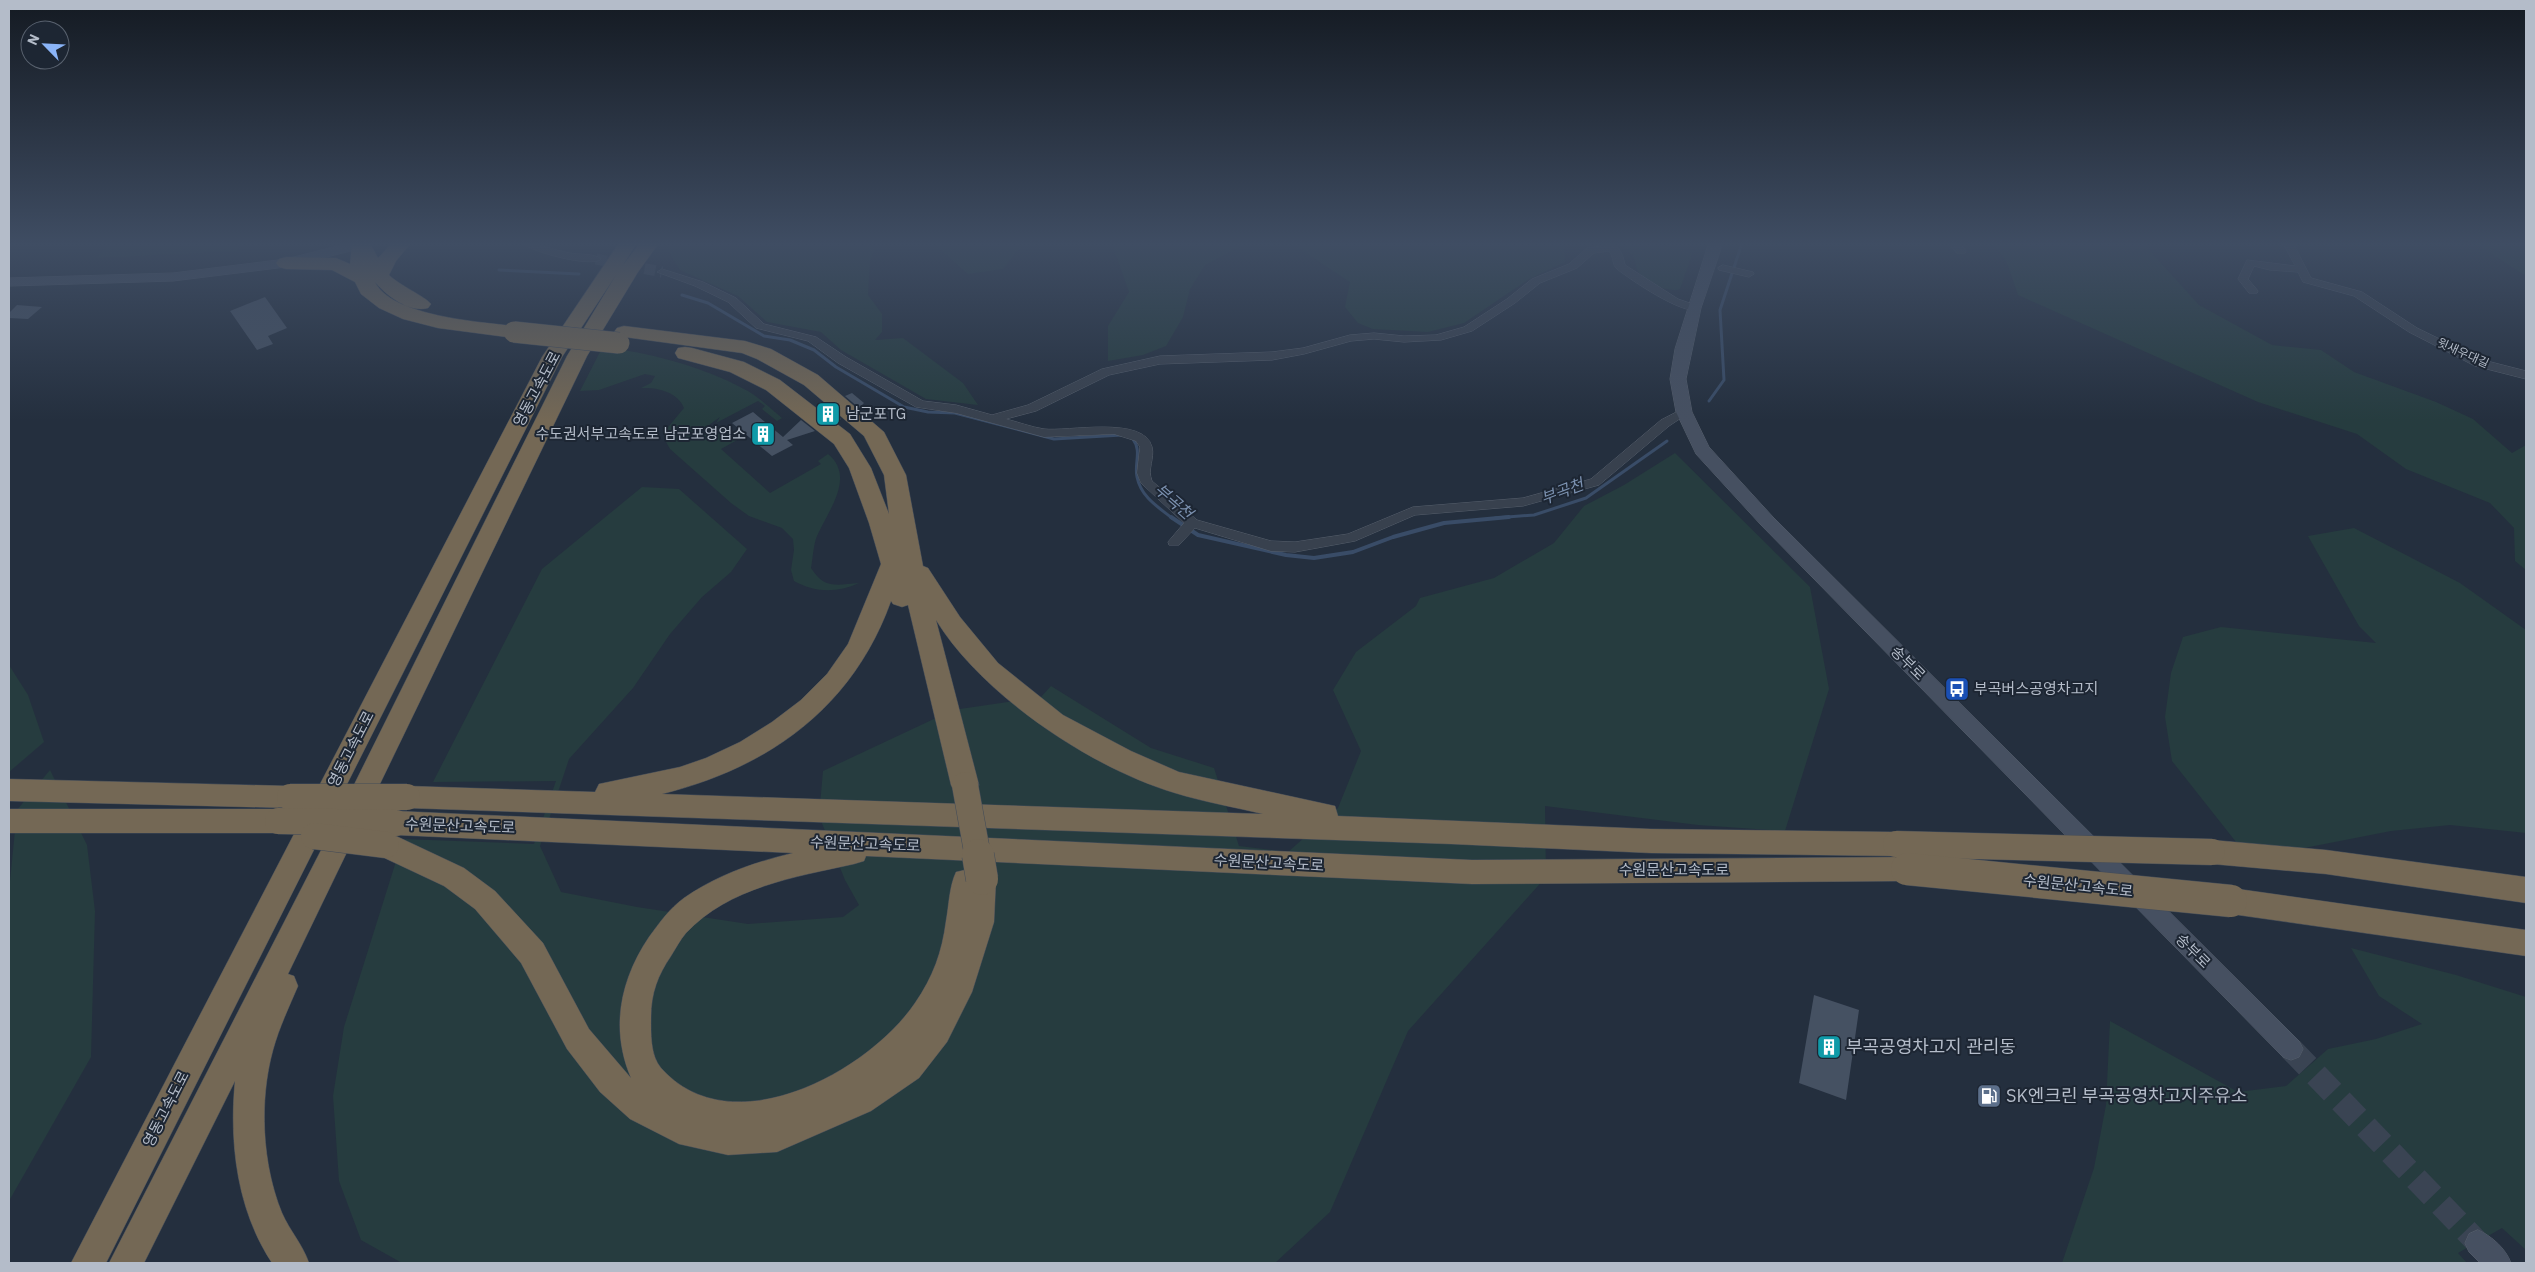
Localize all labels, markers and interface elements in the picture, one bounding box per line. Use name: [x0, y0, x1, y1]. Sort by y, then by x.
north arrow: [20, 20, 70, 70]
text: N: [23, 31, 43, 48]
street label: 윗새우대길: [2435, 334, 2491, 371]
street label: 영동고속도로: [509, 348, 564, 430]
building icon: 남군포TG: [815, 401, 841, 427]
place label: 남군포TG: [846, 404, 906, 423]
building icon: 수도권서부고속도로 남군포영업소: [750, 421, 776, 447]
place label: 수도권서부고속도로 남군포영업소: [535, 424, 746, 443]
water label: 부곡천: [1538, 473, 1588, 508]
water label: 부곡천: [1151, 479, 1199, 525]
street label: 송부로: [1887, 641, 1930, 684]
bus stop icon: 부곡버스공영차고지: [1944, 676, 1970, 702]
place label: 부곡버스공영차고지: [1974, 679, 2098, 698]
street label: 영동고속도로: [323, 708, 378, 790]
street label: 수원문산고속도로: [405, 814, 516, 837]
street label: 수원문산고속도로: [810, 832, 921, 855]
street label: 수원문산고속도로: [1213, 850, 1325, 875]
street label: 수원문산고속도로: [1619, 860, 1729, 879]
street label: 수원문산고속도로: [2022, 870, 2134, 901]
street label: 송부로: [2172, 929, 2215, 972]
building icon: 부곡공영차고지 관리동: [1816, 1034, 1842, 1060]
place label: 부곡공영차고지 관리동: [1846, 1035, 2016, 1058]
street label: 영동고속도로: [138, 1068, 193, 1150]
fuel station icon: SK엔크린 부곡공영차고지주유소: [1976, 1083, 2002, 1109]
place label: SK엔크린 부곡공영차고지주유소: [2006, 1084, 2247, 1107]

